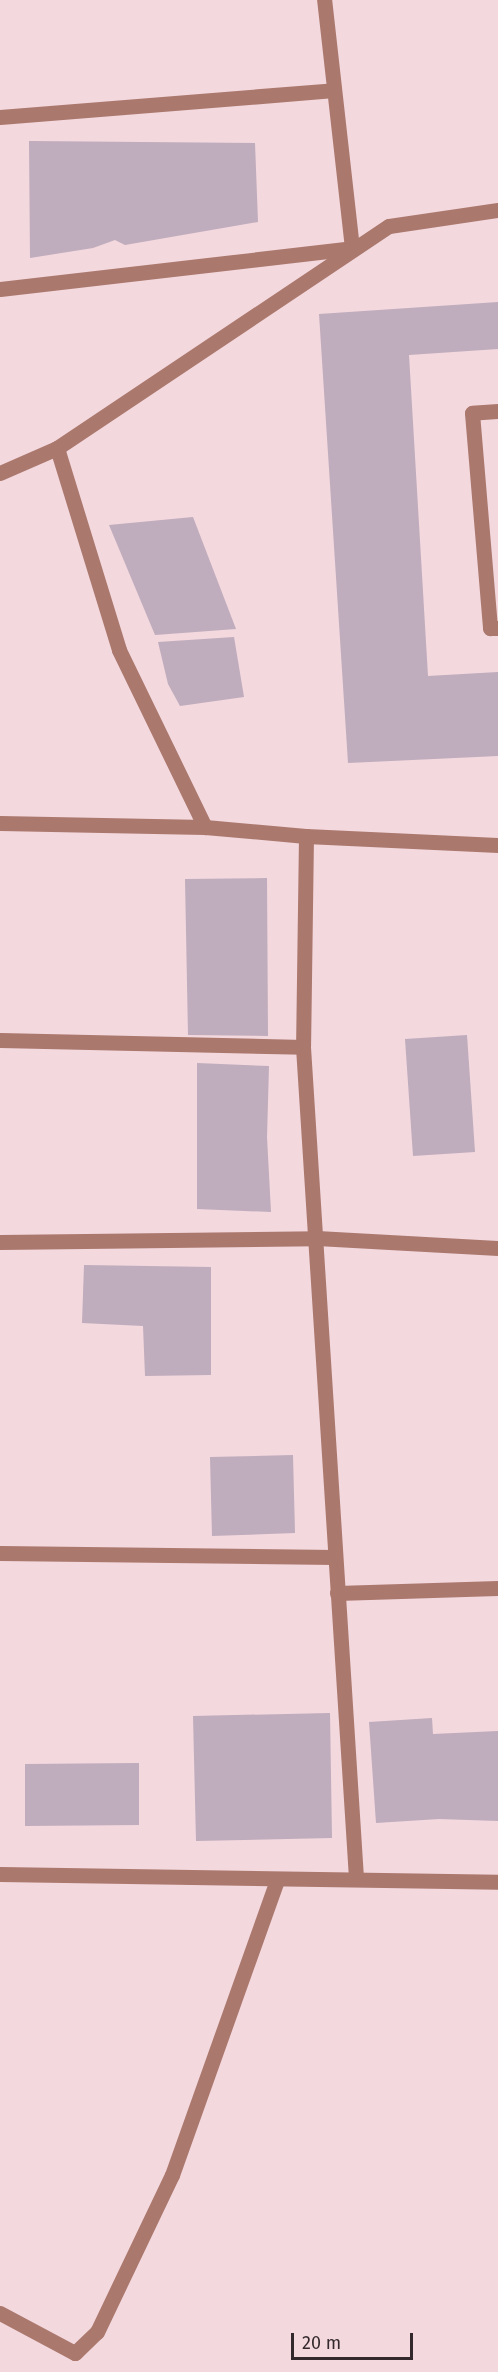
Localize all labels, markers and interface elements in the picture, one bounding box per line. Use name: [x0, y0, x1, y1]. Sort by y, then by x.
scale bar: [294, 2321, 416, 2359]
text: 20 m: [302, 2332, 341, 2354]

